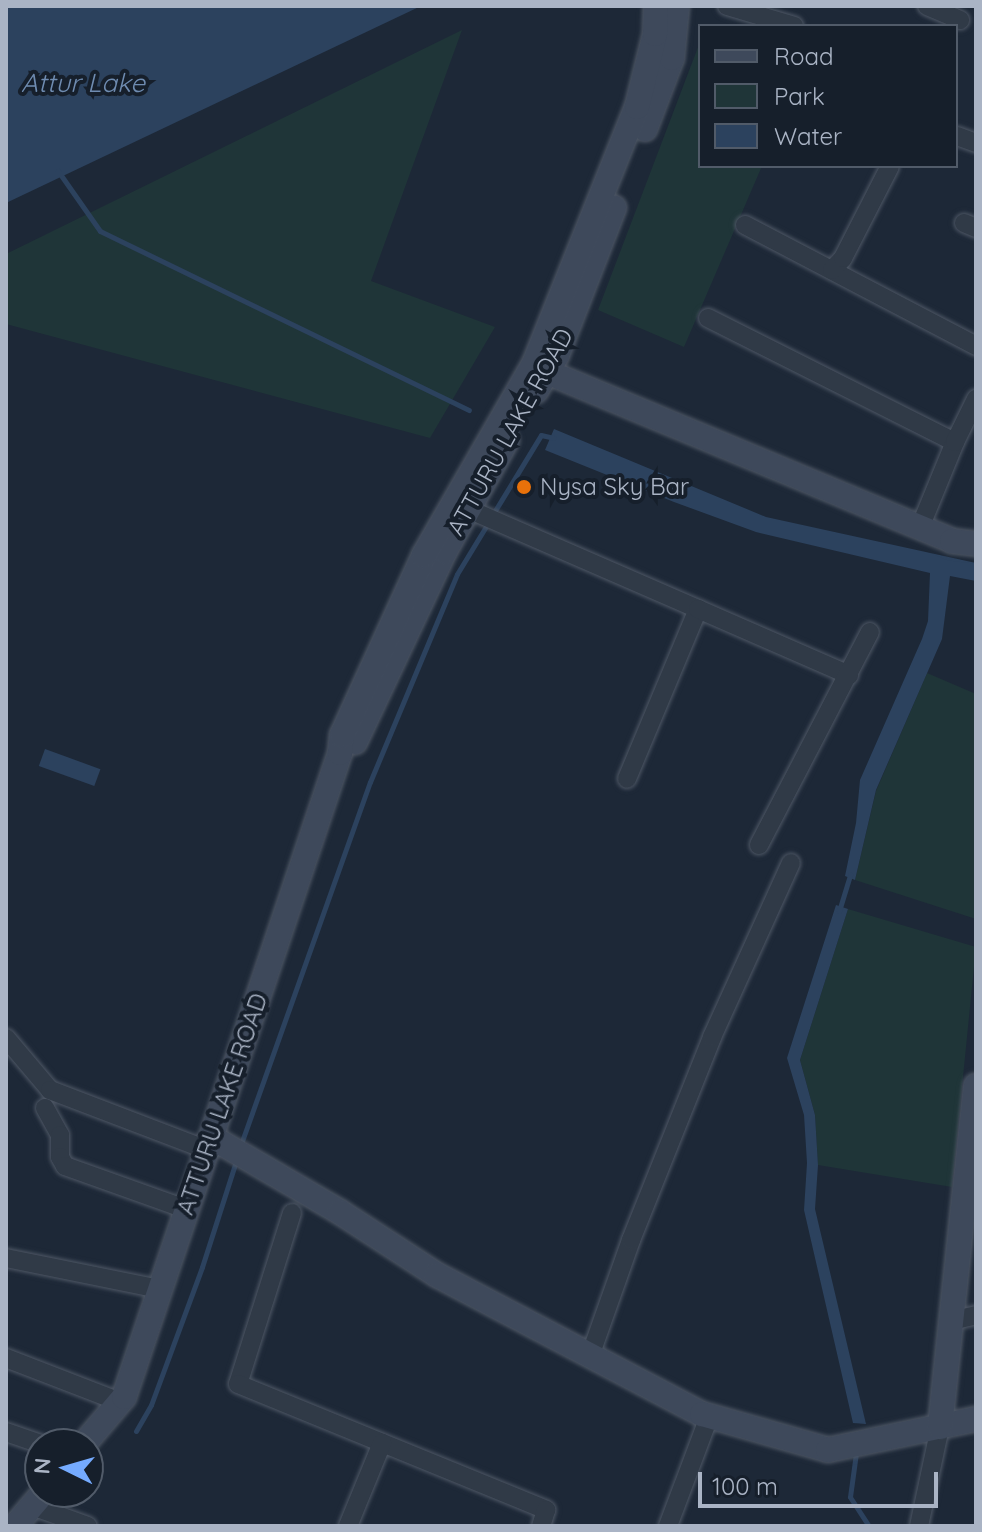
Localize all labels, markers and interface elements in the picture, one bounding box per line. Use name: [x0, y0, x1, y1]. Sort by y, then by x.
legend: [698, 24, 958, 168]
text: Road: [774, 41, 834, 71]
water label: Attur Lake: [21, 67, 145, 99]
text: Park: [774, 81, 825, 111]
text: Water: [774, 121, 842, 151]
street label: ATTURU LAKE ROAD: [441, 323, 579, 541]
place label: Nysa Sky Bar: [540, 473, 689, 501]
marker: Nysa Sky Bar: [515, 478, 533, 496]
street label: ATTURU LAKE ROAD: [171, 989, 273, 1219]
north arrow: [24, 1428, 104, 1508]
scale bar: [702, 1456, 942, 1506]
text: N: [27, 1457, 57, 1475]
text: 100 m: [712, 1471, 778, 1501]

